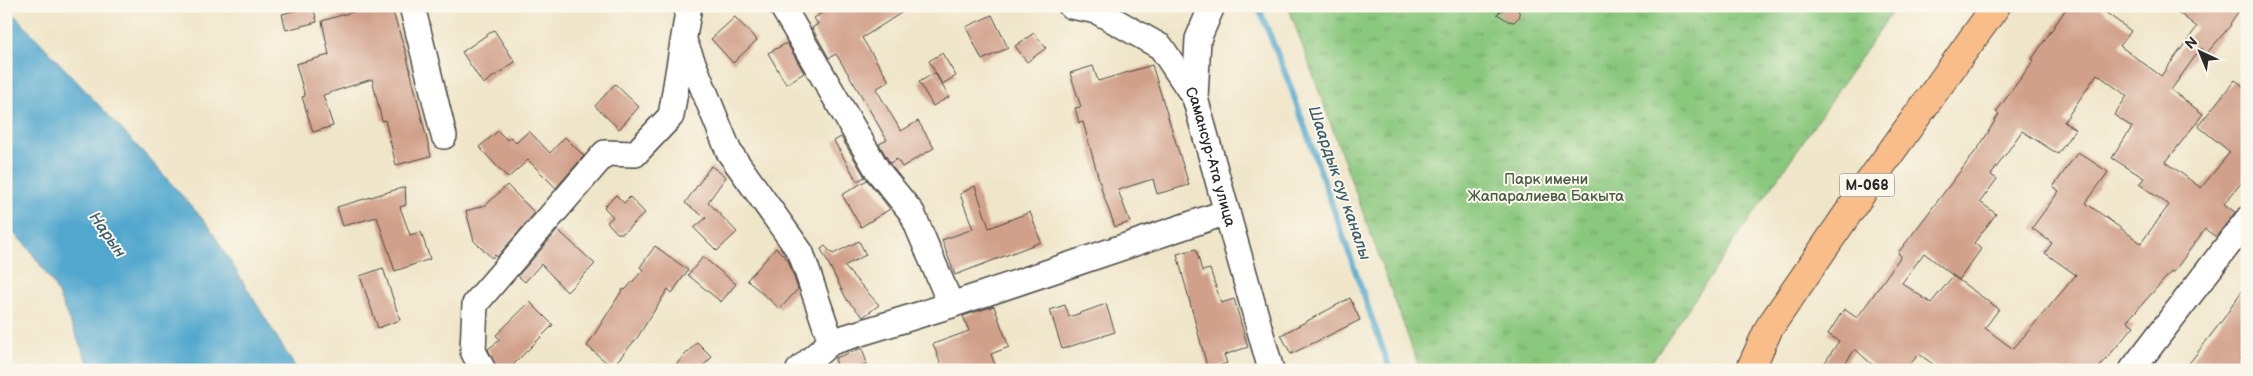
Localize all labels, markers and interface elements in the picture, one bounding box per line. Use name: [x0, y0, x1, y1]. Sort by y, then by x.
north arrow: [2176, 28, 2226, 78]
text: N: [2182, 33, 2201, 53]
street label: Самансур-Ата улица: [1181, 83, 1240, 229]
water label: Шаардык суу каналы: [1304, 104, 1374, 263]
park label: Парк имени Жапаралиева Бакыта: [1468, 170, 1624, 206]
road number: М-068: [1840, 174, 1894, 196]
water label: Нарын: [85, 209, 129, 261]

